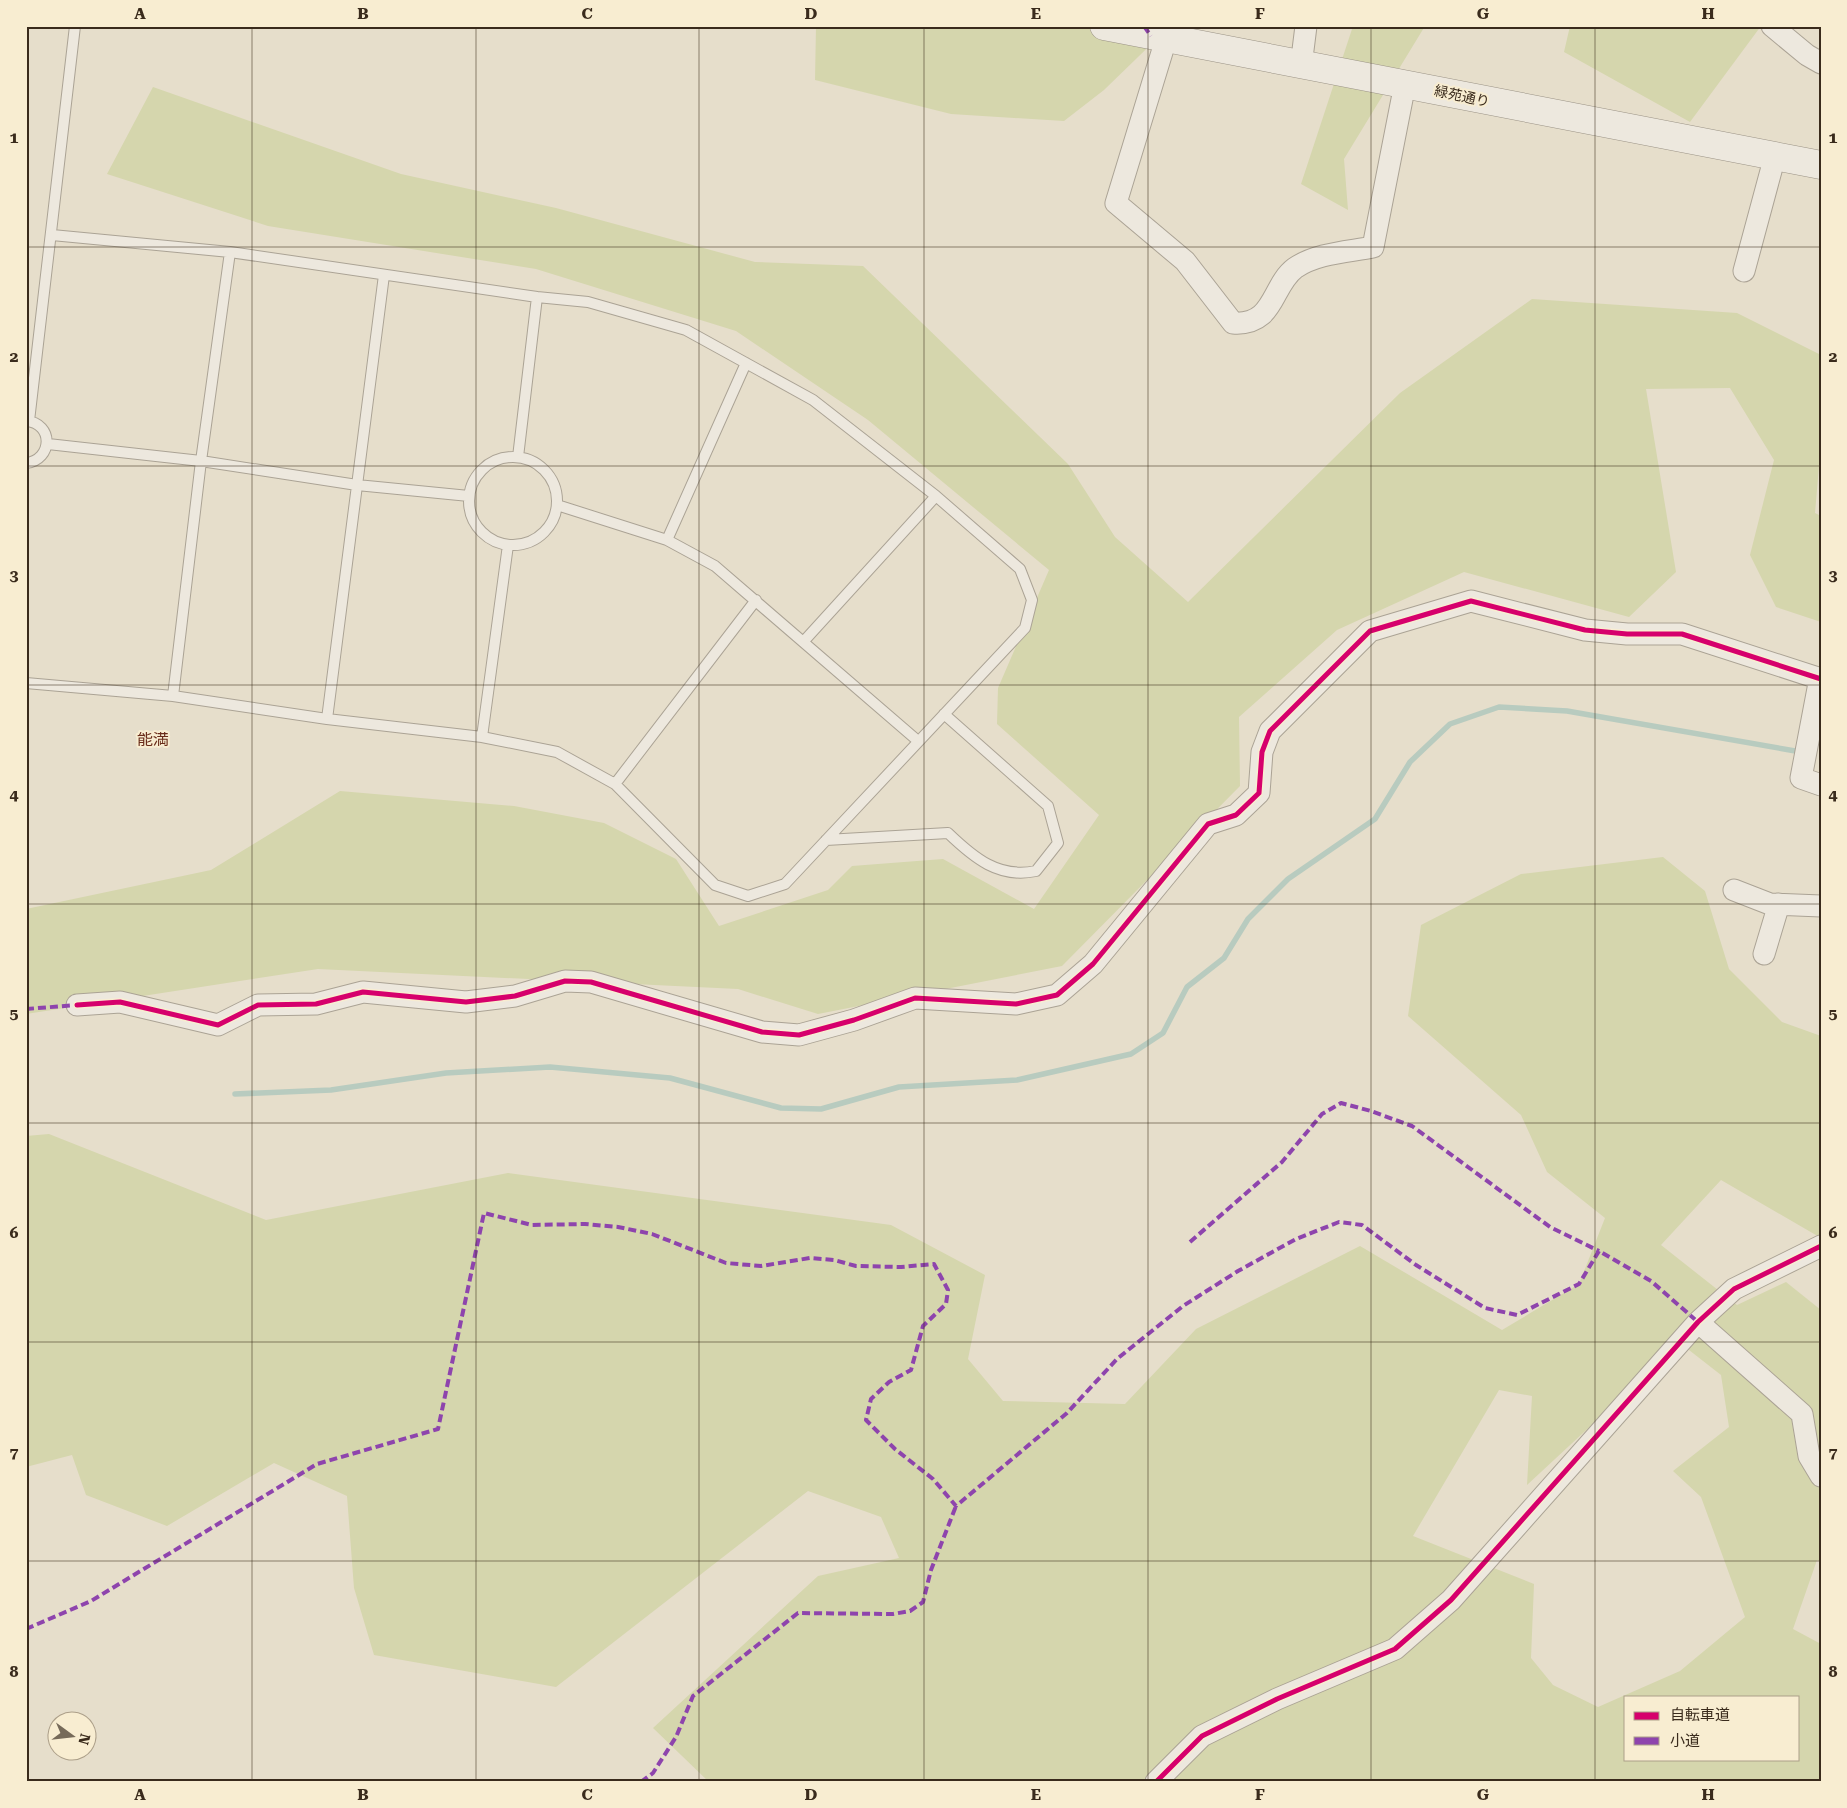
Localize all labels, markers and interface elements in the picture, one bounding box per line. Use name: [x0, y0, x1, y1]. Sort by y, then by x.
text: A: [134, 4, 146, 23]
text: B: [357, 4, 369, 23]
text: C: [581, 4, 593, 23]
text: D: [805, 4, 818, 23]
text: E: [1031, 4, 1041, 23]
text: F: [1255, 4, 1265, 23]
text: G: [1477, 4, 1490, 23]
text: H: [1701, 4, 1715, 23]
street label: 緑苑通り: [1433, 82, 1491, 110]
text: 1: [10, 128, 19, 147]
text: 1: [1829, 128, 1838, 147]
text: 2: [10, 347, 19, 366]
text: 2: [1829, 347, 1838, 366]
text: 3: [10, 566, 19, 585]
text: 3: [1829, 566, 1838, 585]
district label: 能満: [137, 730, 169, 749]
text: 4: [10, 785, 19, 804]
text: 4: [1829, 785, 1838, 804]
text: 5: [10, 1004, 19, 1023]
text: 5: [1829, 1004, 1838, 1023]
text: 6: [10, 1223, 19, 1242]
text: 6: [1829, 1223, 1838, 1242]
text: 7: [10, 1443, 19, 1462]
text: 7: [1829, 1443, 1838, 1462]
text: 8: [10, 1662, 19, 1681]
text: 8: [1829, 1662, 1838, 1681]
legend: [1624, 1696, 1800, 1760]
text: 自転車道: [1670, 1706, 1730, 1724]
north arrow: [48, 1710, 98, 1760]
text: N: [75, 1732, 94, 1747]
text: 小道: [1670, 1732, 1700, 1750]
text: A: [134, 1785, 146, 1804]
text: B: [357, 1785, 369, 1804]
text: C: [581, 1785, 593, 1804]
text: D: [805, 1785, 818, 1804]
text: E: [1031, 1785, 1041, 1804]
text: F: [1255, 1785, 1265, 1804]
text: G: [1477, 1785, 1490, 1804]
text: H: [1701, 1785, 1715, 1804]

